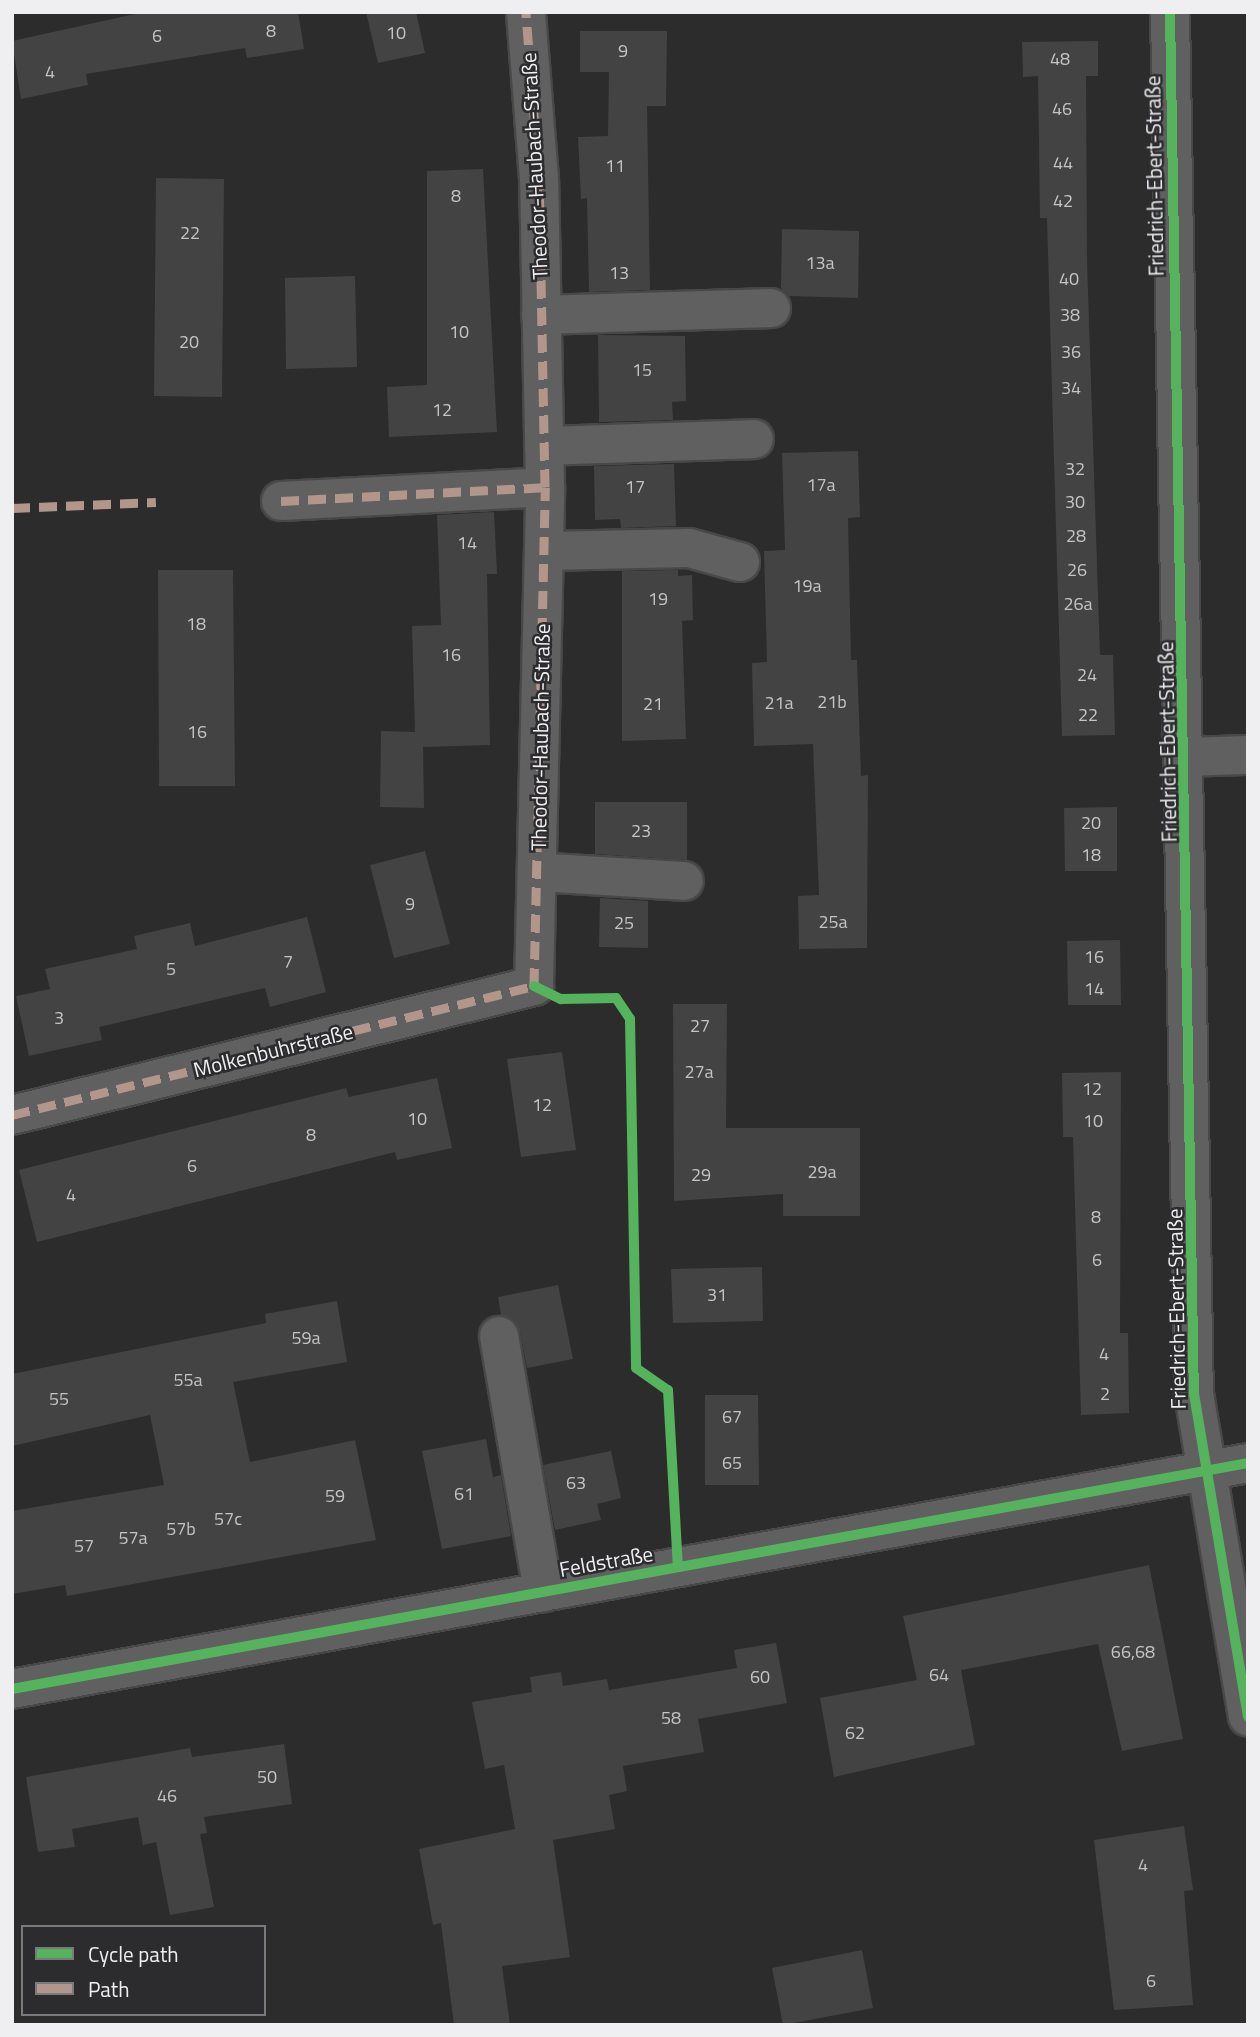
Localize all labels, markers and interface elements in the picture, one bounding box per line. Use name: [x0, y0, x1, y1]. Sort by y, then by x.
house number: 8: [266, 20, 276, 42]
house number: 10: [386, 22, 406, 44]
house number: 6: [152, 25, 162, 47]
house number: 9: [618, 40, 628, 62]
house number: 48: [1050, 48, 1070, 70]
street label: Theodor-Haubach-Straße: [515, 52, 553, 280]
house number: 4: [45, 61, 55, 83]
street label: Friedrich-Ebert-Straße: [1140, 75, 1168, 277]
house number: 46: [1052, 98, 1072, 120]
house number: 44: [1053, 152, 1073, 174]
house number: 11: [605, 155, 625, 177]
house number: 8: [451, 185, 461, 207]
house number: 42: [1053, 190, 1073, 212]
house number: 22: [180, 222, 200, 244]
house number: 13a: [805, 252, 835, 274]
house number: 13: [609, 262, 629, 284]
house number: 40: [1059, 268, 1079, 290]
house number: 38: [1060, 304, 1080, 326]
house number: 10: [449, 321, 469, 343]
house number: 20: [179, 331, 199, 353]
house number: 36: [1061, 341, 1081, 363]
house number: 15: [632, 359, 652, 381]
house number: 34: [1061, 377, 1081, 399]
house number: 12: [432, 399, 452, 421]
house number: 32: [1065, 458, 1085, 480]
house number: 17a: [806, 474, 836, 496]
house number: 17: [625, 476, 645, 498]
house number: 30: [1065, 491, 1085, 513]
house number: 28: [1066, 525, 1086, 547]
house number: 14: [457, 532, 477, 554]
house number: 26: [1067, 559, 1087, 581]
house number: 19a: [792, 575, 822, 597]
house number: 19: [648, 588, 668, 610]
house number: 26a: [1063, 593, 1093, 615]
house number: 18: [186, 613, 206, 635]
street label: Theodor-Haubach-Straße: [525, 623, 555, 851]
street label: Friedrich-Ebert-Straße: [1153, 641, 1181, 843]
house number: 16: [441, 644, 461, 666]
house number: 24: [1077, 664, 1097, 686]
house number: 21b: [817, 691, 847, 713]
house number: 21a: [764, 692, 794, 714]
house number: 21: [643, 693, 663, 715]
house number: 22: [1078, 704, 1098, 726]
house number: 16: [187, 721, 207, 743]
house number: 20: [1081, 812, 1101, 834]
house number: 23: [631, 820, 651, 842]
house number: 18: [1081, 844, 1101, 866]
house number: 9: [405, 893, 415, 915]
house number: 25a: [818, 911, 848, 933]
house number: 25: [614, 912, 634, 934]
house number: 16: [1084, 946, 1104, 968]
house number: 7: [283, 951, 293, 973]
house number: 5: [166, 958, 176, 980]
house number: 14: [1084, 978, 1104, 1000]
house number: 3: [54, 1007, 64, 1029]
house number: 27: [690, 1015, 710, 1037]
street label: Molkenbuhrstraße: [191, 1018, 355, 1082]
house number: 27a: [684, 1061, 714, 1083]
house number: 12: [1082, 1078, 1102, 1100]
house number: 12: [532, 1094, 552, 1116]
house number: 10: [407, 1108, 427, 1130]
house number: 10: [1083, 1110, 1103, 1132]
house number: 8: [306, 1124, 316, 1146]
house number: 6: [187, 1155, 197, 1177]
house number: 29a: [807, 1161, 837, 1183]
house number: 29: [691, 1164, 711, 1186]
house number: 4: [66, 1184, 76, 1206]
house number: 8: [1091, 1206, 1101, 1228]
street label: Friedrich-Ebert-Straße: [1162, 1208, 1190, 1410]
house number: 6: [1092, 1249, 1102, 1271]
house number: 31: [707, 1284, 727, 1306]
house number: 59a: [291, 1327, 321, 1349]
house number: 4: [1099, 1343, 1109, 1365]
house number: 55a: [173, 1369, 203, 1391]
house number: 2: [1100, 1383, 1110, 1405]
house number: 55: [49, 1388, 69, 1410]
house number: 67: [722, 1406, 742, 1428]
house number: 65: [722, 1452, 742, 1474]
house number: 63: [566, 1472, 586, 1494]
house number: 61: [454, 1483, 474, 1505]
house number: 59: [325, 1485, 345, 1507]
house number: 57c: [214, 1508, 242, 1530]
house number: 57b: [166, 1518, 196, 1540]
house number: 57a: [118, 1527, 148, 1549]
house number: 57: [74, 1535, 94, 1557]
street label: Feldstraße: [557, 1540, 655, 1582]
house number: 66,68: [1111, 1641, 1155, 1663]
house number: 64: [929, 1664, 949, 1686]
house number: 60: [750, 1666, 770, 1688]
house number: 58: [661, 1707, 681, 1729]
house number: 62: [845, 1722, 865, 1744]
house number: 50: [257, 1766, 277, 1788]
house number: 46: [157, 1785, 177, 1807]
house number: 4: [1138, 1854, 1148, 1876]
legend: [21, 1925, 266, 2016]
text: Cycle path: [88, 1938, 179, 1970]
house number: 6: [1146, 1970, 1156, 1992]
text: Path: [88, 1973, 130, 2005]

